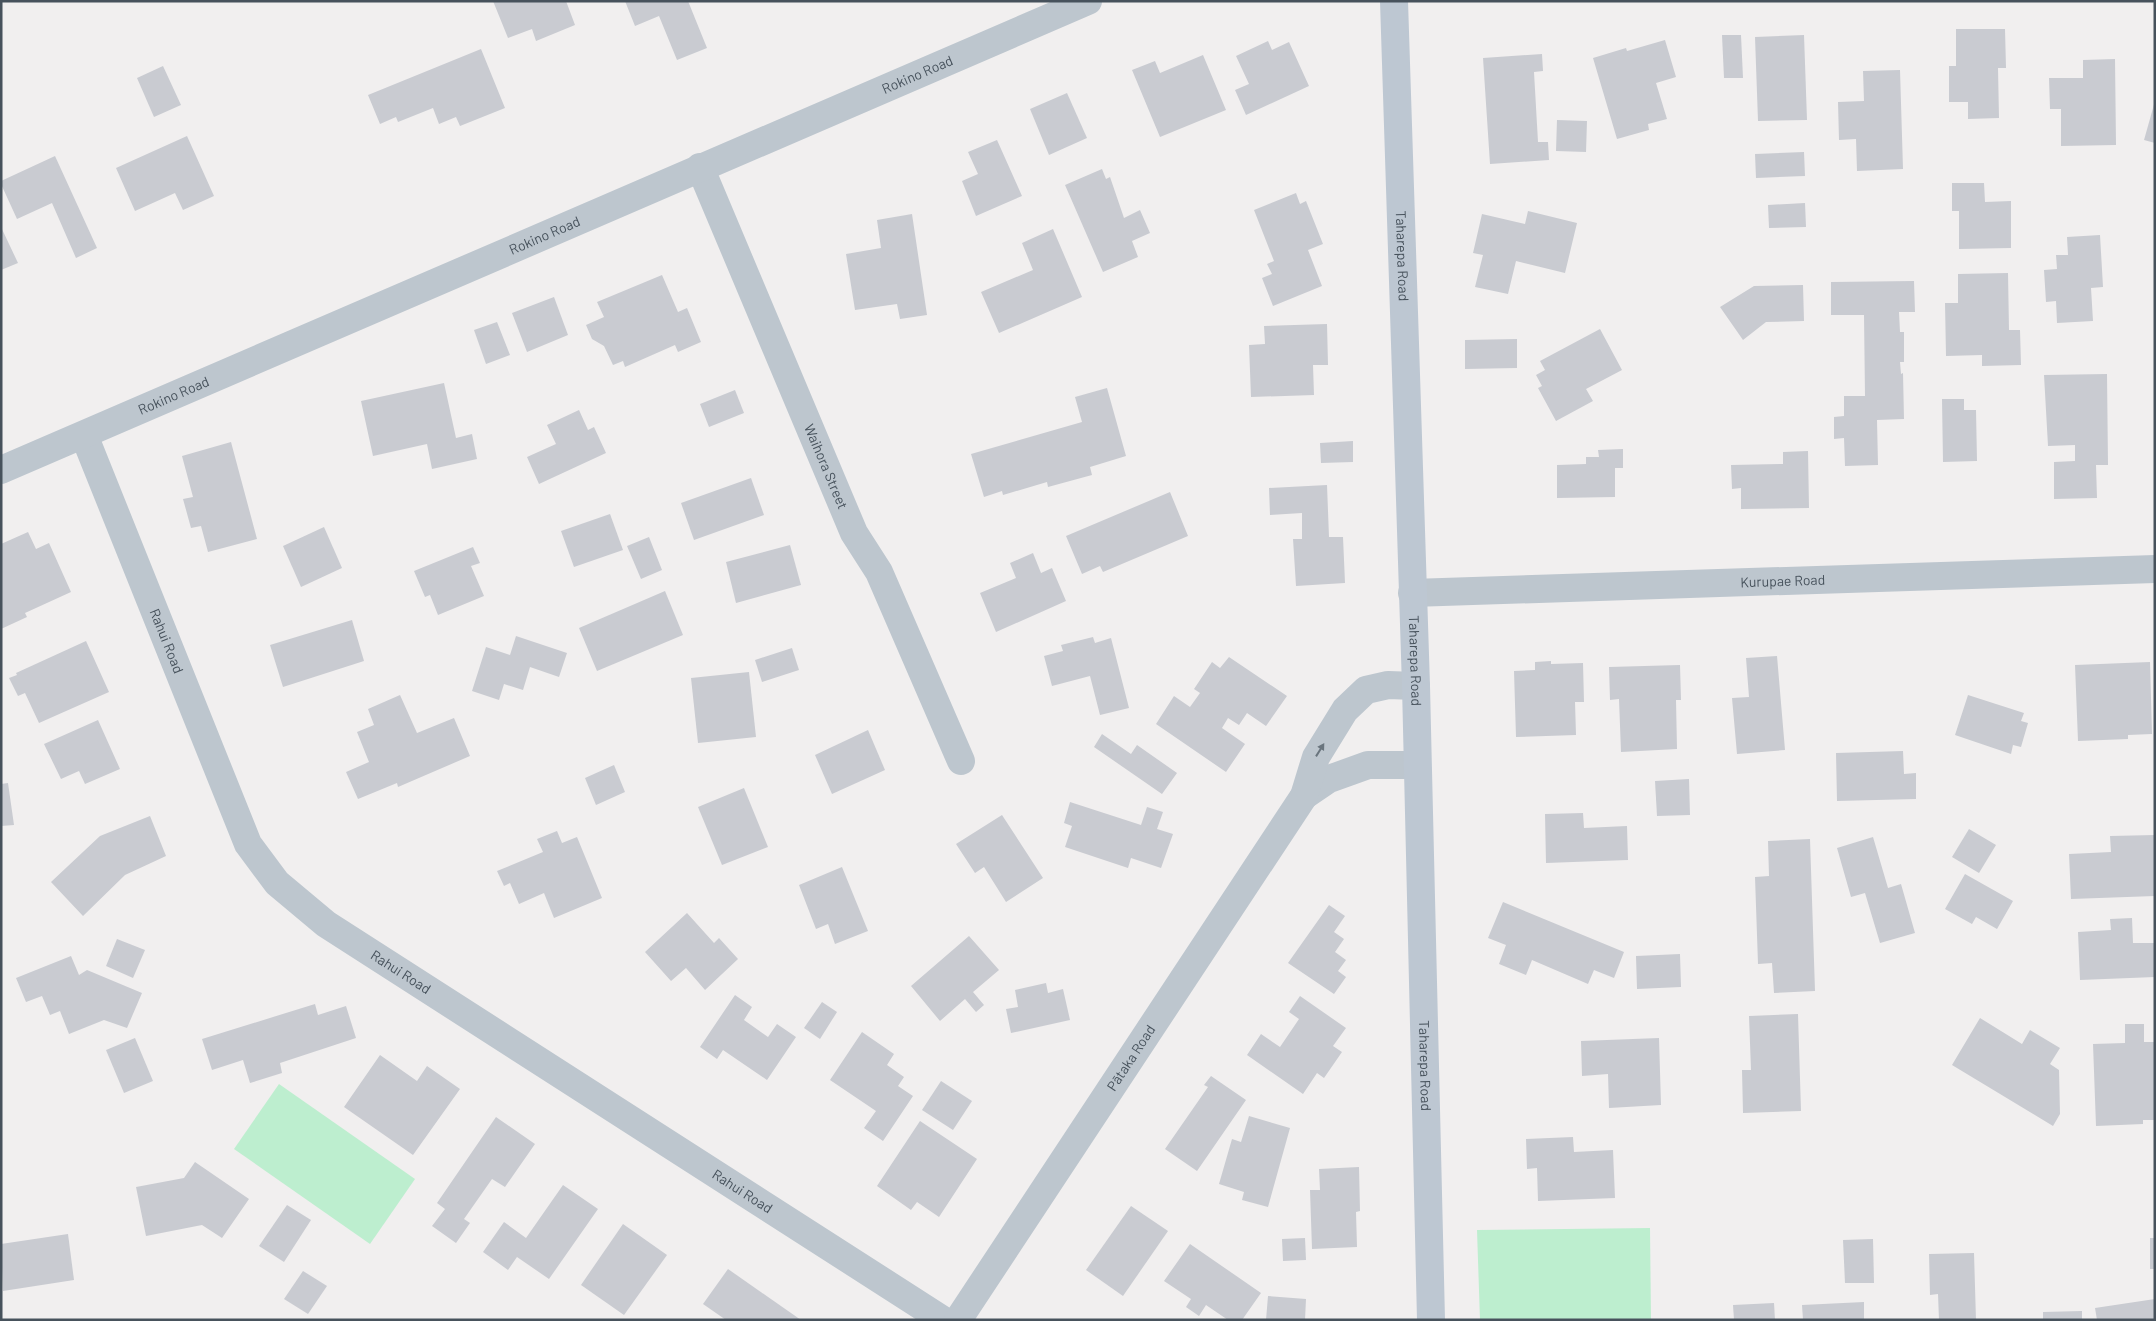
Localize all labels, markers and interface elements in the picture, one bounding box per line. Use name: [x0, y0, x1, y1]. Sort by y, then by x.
street label: Rokino Road: [879, 51, 955, 97]
street label: Taharepa Road: [1393, 210, 1413, 302]
street label: Rokino Road: [506, 212, 582, 258]
street label: Rokino Road: [135, 372, 212, 418]
street label: Waihora Street: [801, 421, 852, 512]
street label: Kurupae Road: [1740, 571, 1825, 590]
street label: Rahui Road: [147, 606, 188, 676]
street label: Taharepa Road: [1406, 615, 1425, 706]
one-way arrow: [1315, 744, 1325, 757]
street label: Rahui Road: [368, 946, 434, 997]
street label: Taharepa Road: [1416, 1020, 1435, 1111]
street label: Pātaka Road: [1103, 1022, 1158, 1094]
street label: Rahui Road: [709, 1165, 776, 1216]

